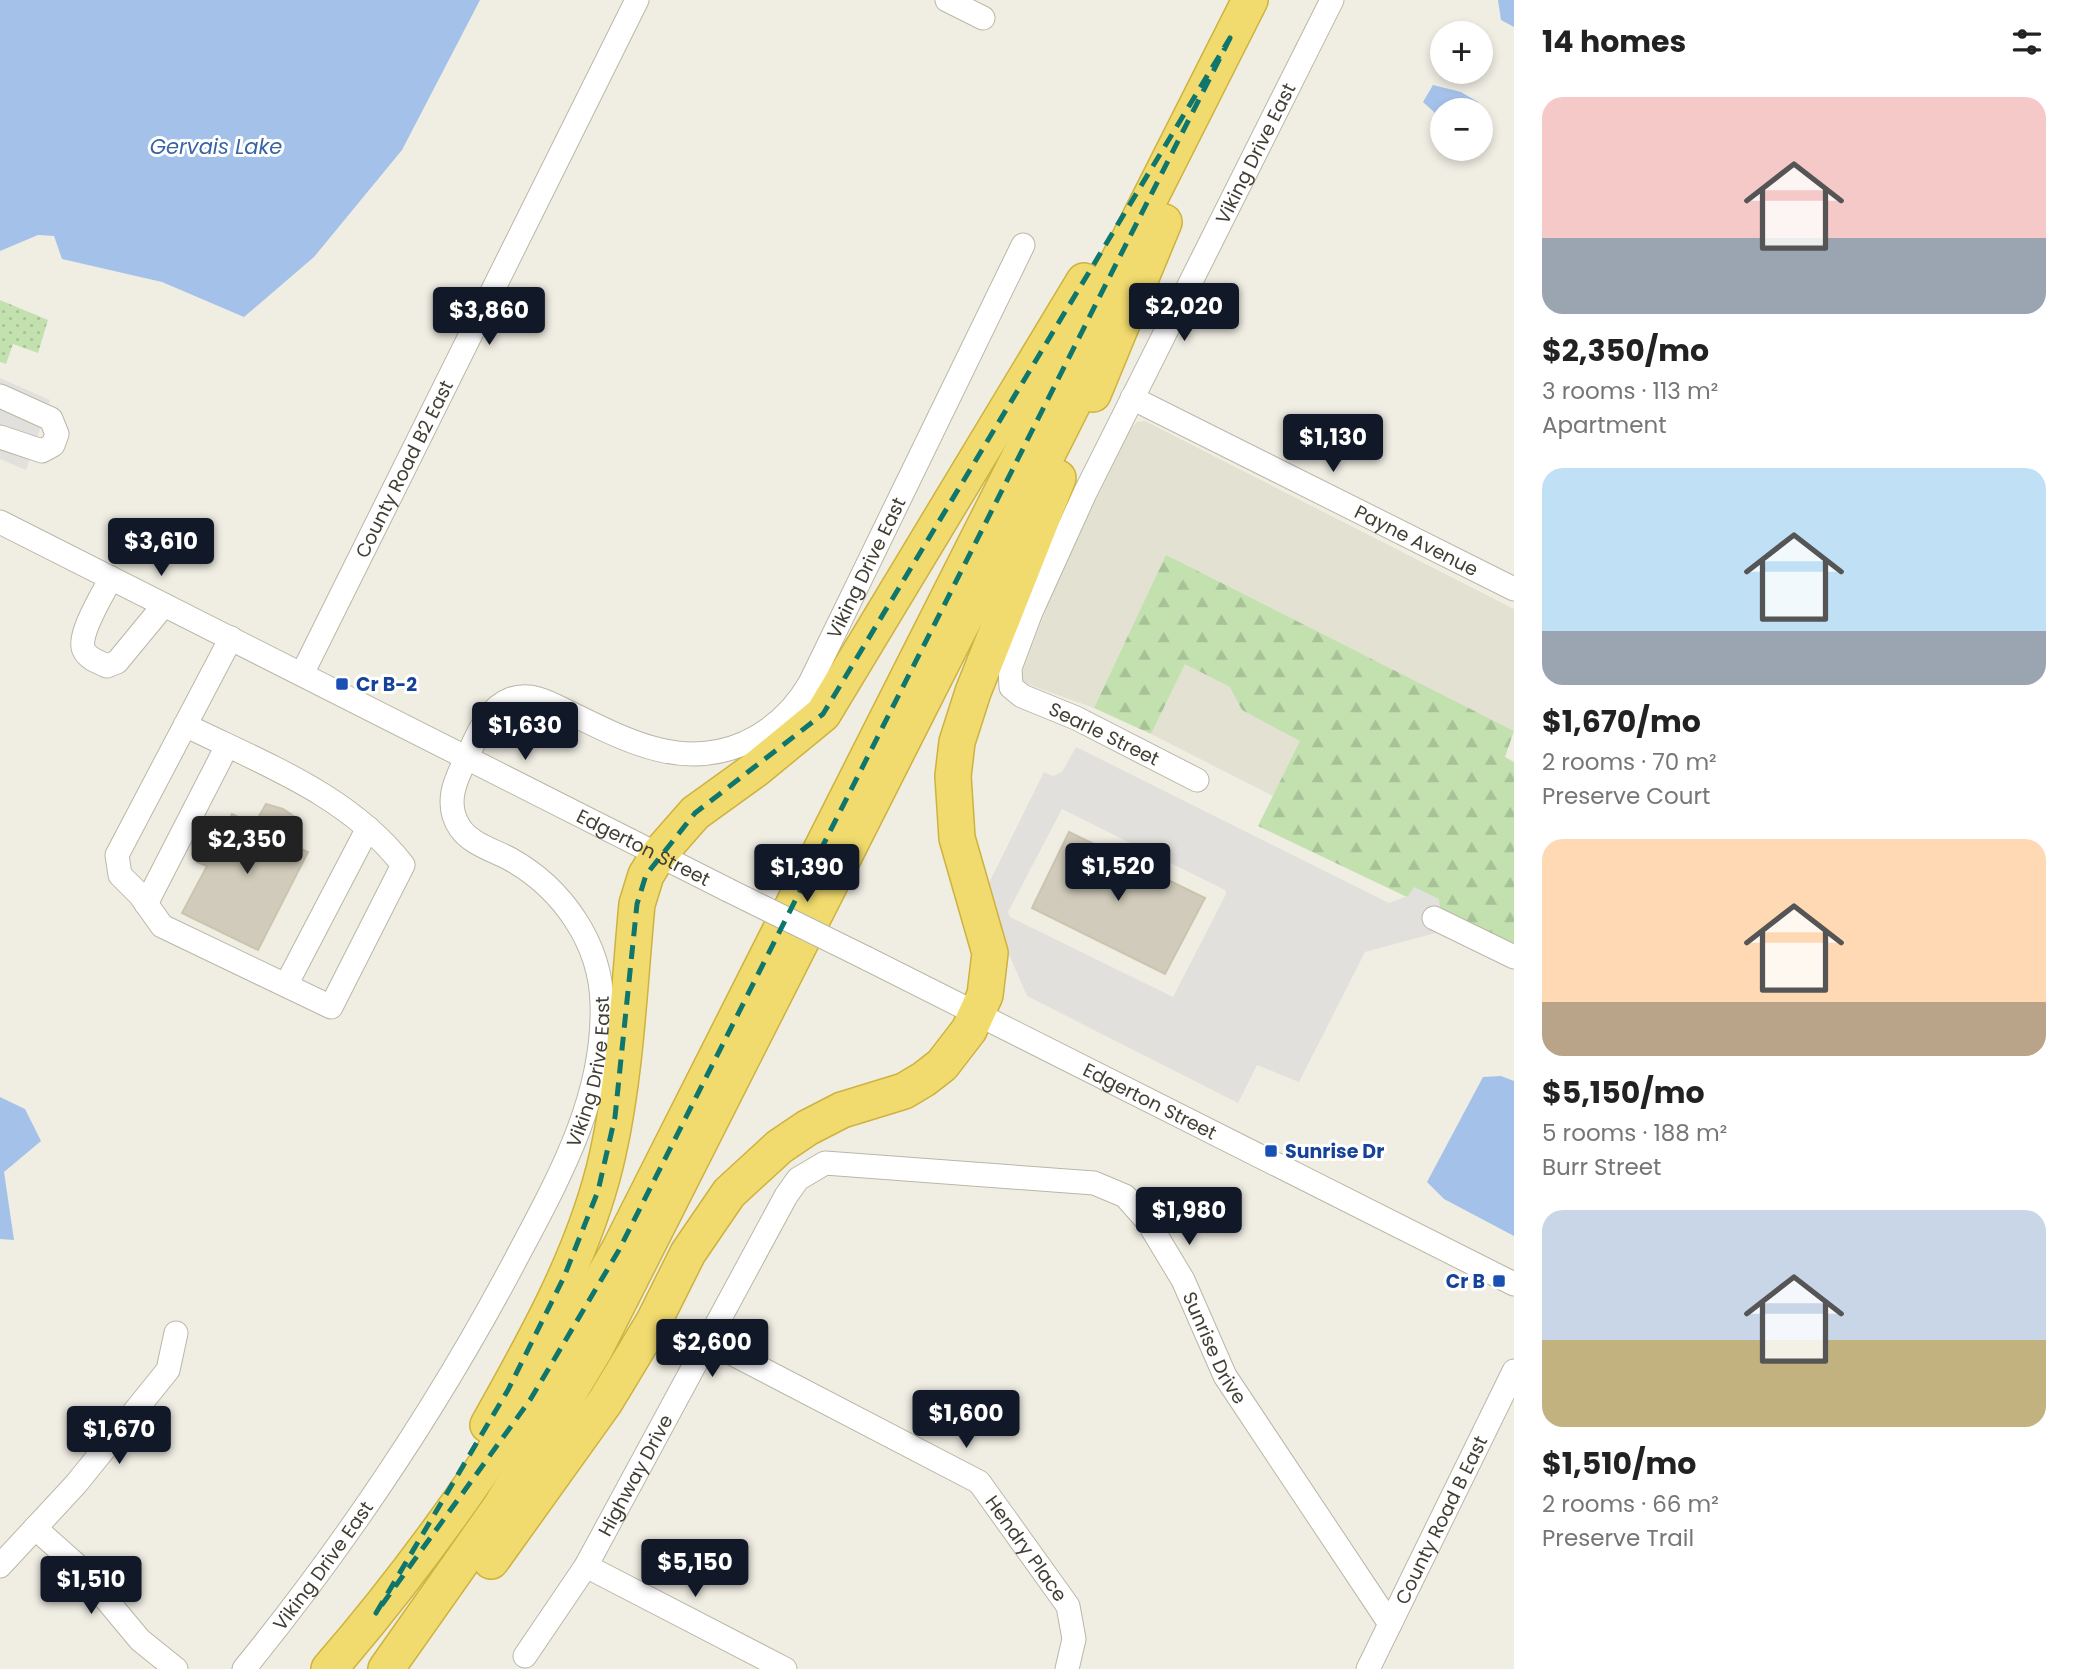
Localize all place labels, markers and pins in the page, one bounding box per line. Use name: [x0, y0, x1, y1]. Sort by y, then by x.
pin: $2,020: [1127, 284, 1241, 343]
pin: $3,860: [432, 288, 546, 347]
pin: $1,130: [1276, 414, 1390, 474]
pin: $3,610: [104, 518, 218, 578]
place label: Cr B-2: [356, 671, 417, 698]
marker: Cr B-2: [334, 676, 350, 692]
pin: $1,630: [468, 702, 582, 762]
pin: $2,350: [190, 816, 304, 876]
pin: $1,390: [750, 844, 864, 904]
pin: $1,520: [1061, 844, 1175, 903]
place label: Sunrise Dr: [1285, 1138, 1384, 1165]
marker: Sunrise Dr: [1263, 1143, 1279, 1159]
pin: $1,980: [1132, 1188, 1246, 1247]
place label: Cr B: [1446, 1268, 1485, 1295]
marker: Cr B: [1491, 1273, 1507, 1289]
pin: $2,600: [655, 1320, 769, 1379]
pin: $1,600: [909, 1390, 1023, 1450]
pin: $1,670: [62, 1406, 176, 1466]
pin: $5,150: [638, 1540, 752, 1599]
pin: $1,510: [34, 1556, 148, 1616]

